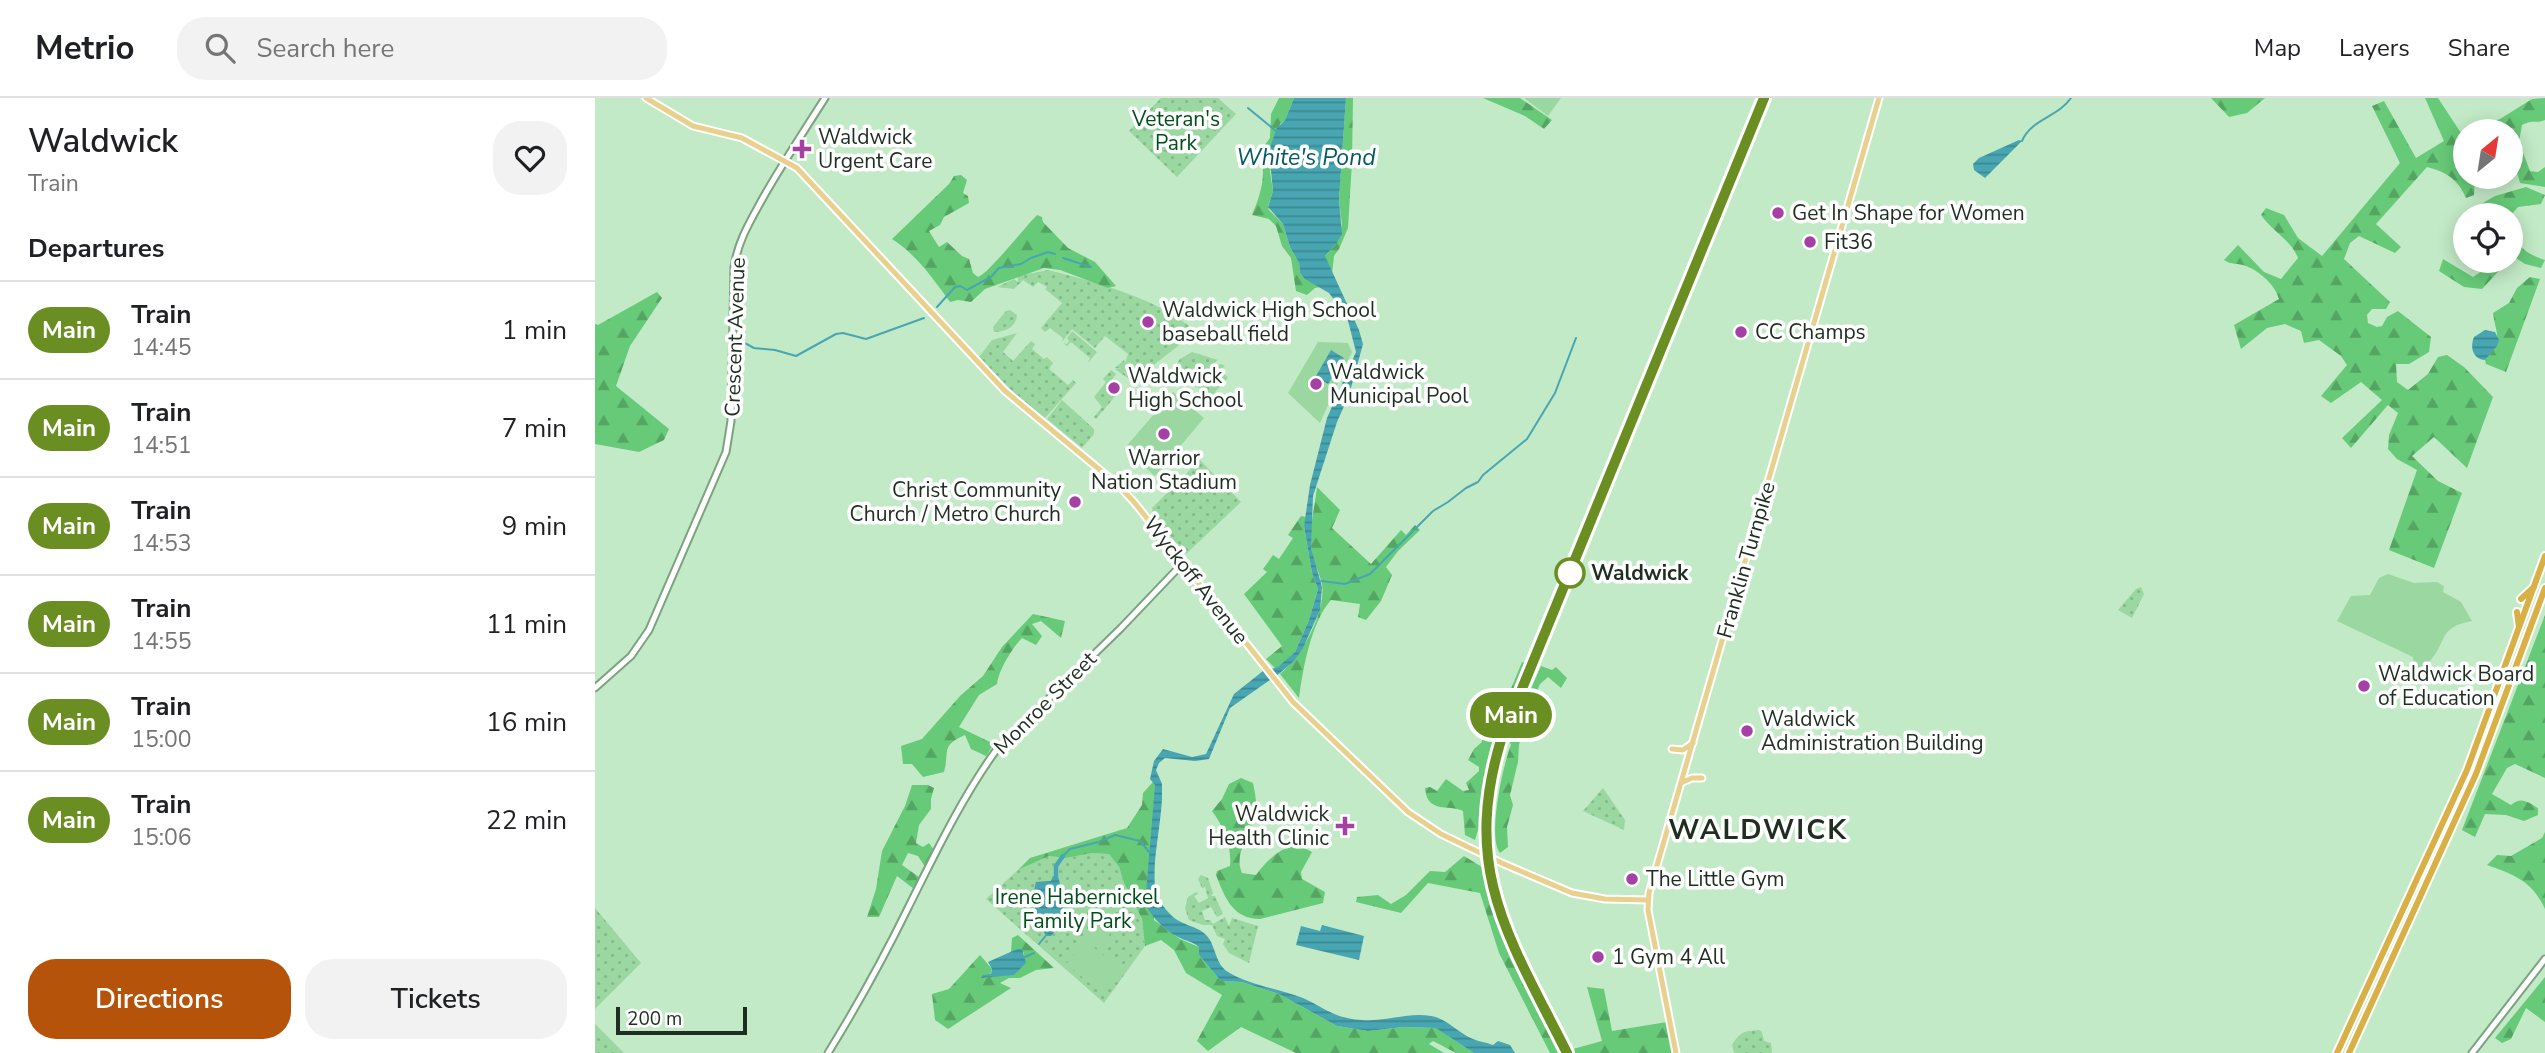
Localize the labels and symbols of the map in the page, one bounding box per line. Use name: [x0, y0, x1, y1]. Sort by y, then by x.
park label: Veteran's Park: [1131, 105, 1220, 157]
north arrow: [2453, 119, 2523, 189]
place label: Waldwick Urgent Care: [818, 123, 932, 175]
marker: Waldwick Urgent Care: [792, 139, 812, 159]
water label: White's Pond: [1236, 142, 1376, 173]
place label: Get In Shape for Women: [1792, 199, 2025, 227]
marker: Get In Shape for Women: [1770, 205, 1786, 221]
place label: Fit36: [1824, 228, 1873, 256]
marker: Fit36: [1802, 234, 1818, 250]
street label: Crescent Avenue: [718, 257, 752, 417]
place label: Waldwick High School baseball field: [1162, 296, 1377, 348]
marker: Waldwick High School baseball field: [1140, 314, 1156, 330]
place label: CC Champs: [1755, 318, 1866, 346]
marker: CC Champs: [1733, 324, 1749, 340]
place label: Waldwick Municipal Pool: [1330, 358, 1469, 410]
place label: Waldwick High School: [1128, 362, 1243, 414]
marker: Waldwick Municipal Pool: [1308, 376, 1324, 392]
marker: Waldwick High School: [1106, 380, 1122, 396]
marker: Warrior Nation Stadium: [1156, 426, 1172, 442]
place label: Warrior Nation Stadium: [1091, 444, 1237, 496]
place label: Christ Community Church / Metro Church: [850, 476, 1061, 528]
street label: Franklin Turnpike: [1710, 478, 1782, 642]
marker: Christ Community Church / Metro Church: [1067, 494, 1083, 510]
street label: Wyckoff Avenue: [1137, 510, 1255, 650]
marker: Waldwick: [1555, 558, 1585, 588]
place label: Waldwick: [1591, 559, 1689, 587]
street label: Monroe Street: [988, 645, 1103, 760]
place label: Waldwick Board of Education: [2378, 660, 2534, 712]
marker: Waldwick Board of Education: [2356, 678, 2372, 694]
line badge: Main: [1462, 692, 1560, 738]
place label: Waldwick Administration Building: [1761, 705, 1984, 757]
marker: Waldwick Administration Building: [1739, 723, 1755, 739]
place label: Waldwick Health Clinic: [1208, 800, 1329, 852]
district label: WALDWICK: [1668, 811, 1848, 849]
marker: Waldwick Health Clinic: [1335, 816, 1355, 836]
place label: The Little Gym: [1646, 865, 1785, 893]
marker: The Little Gym: [1624, 871, 1640, 887]
park label: Irene Habernickel Family Park: [995, 883, 1160, 935]
place label: 1 Gym 4 All: [1612, 943, 1726, 971]
marker: 1 Gym 4 All: [1590, 949, 1606, 965]
scale bar: [616, 1004, 747, 1036]

